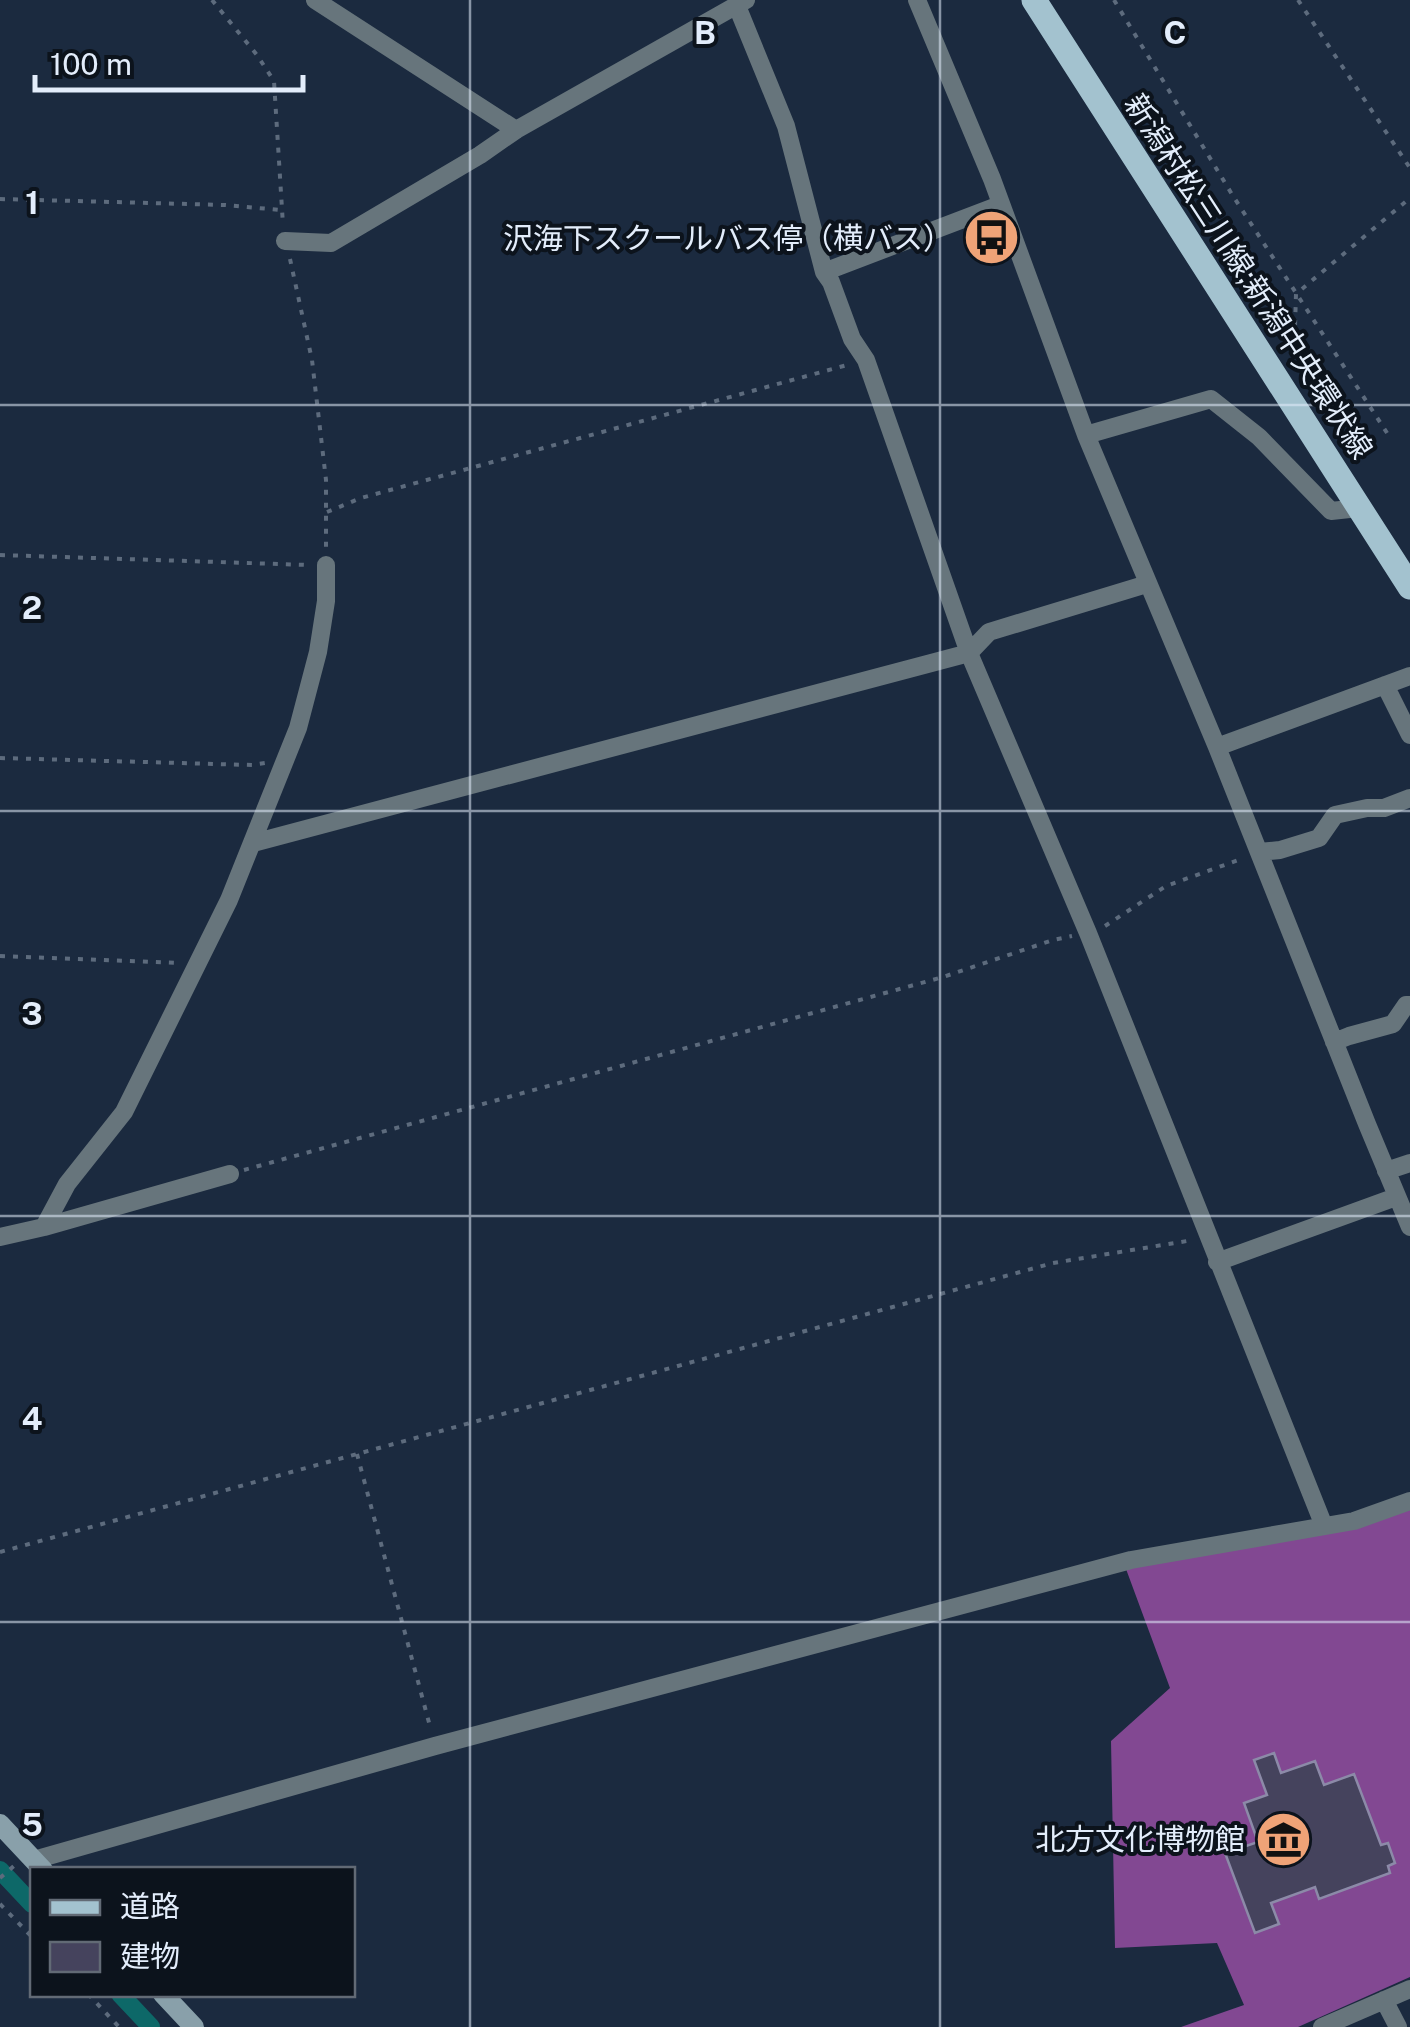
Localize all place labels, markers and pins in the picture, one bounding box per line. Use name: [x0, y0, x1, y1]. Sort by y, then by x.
bus stop icon: 沢海下スクールバス停（横バス）: [962, 208, 1022, 268]
place label: 沢海下スクールバス停（横バス）: [503, 220, 953, 256]
museum icon: 北方文化博物館: [1254, 1809, 1314, 1869]
place label: 北方文化博物館: [1035, 1821, 1245, 1857]

